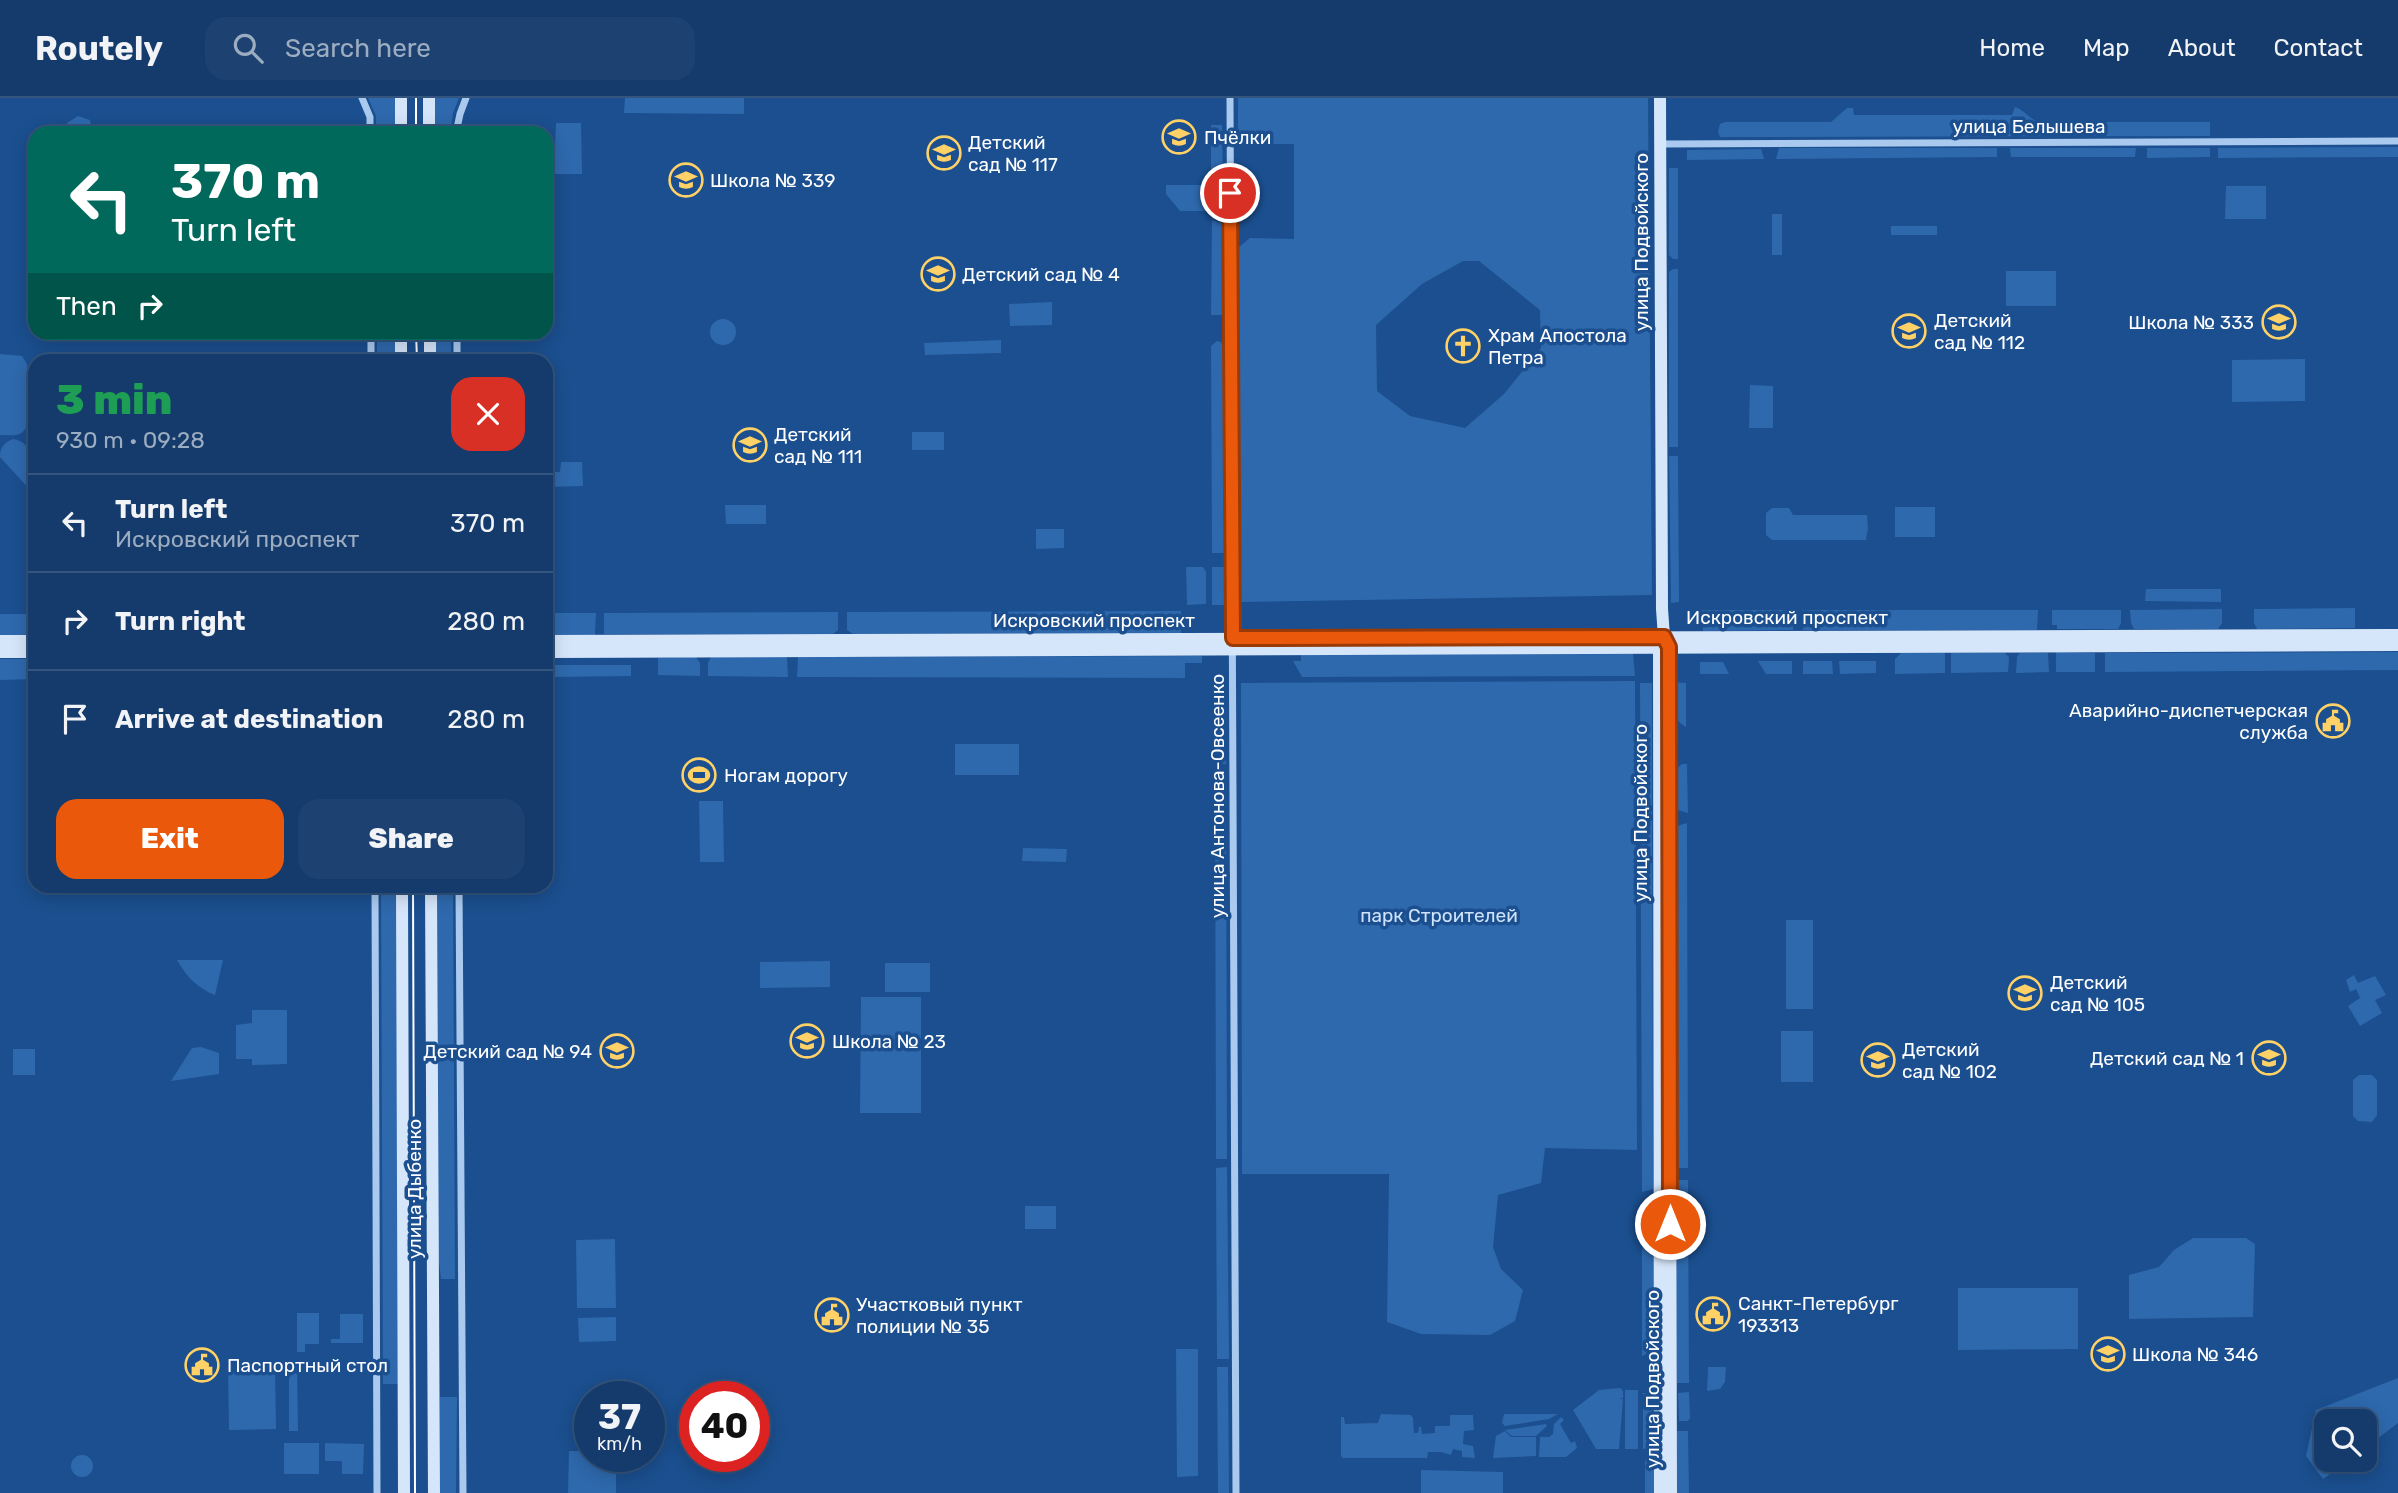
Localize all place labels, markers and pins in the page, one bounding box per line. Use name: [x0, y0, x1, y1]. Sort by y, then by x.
school or university icon: Пчёлки: [1160, 118, 1198, 156]
place label: Пчёлки: [1204, 126, 1271, 149]
place label: Детский сад № 117: [968, 131, 1058, 176]
school or university icon: Детский сад № 117: [925, 134, 963, 172]
school or university icon: Школа № 339: [667, 161, 705, 199]
pin: [1200, 163, 1260, 223]
place label: Школа № 339: [710, 169, 836, 192]
school or university icon: Детский сад № 4: [919, 255, 957, 293]
place label: Детский сад № 4: [962, 263, 1120, 286]
school or university icon: Школа № 333: [2260, 303, 2298, 341]
place label: Детский сад № 112: [1934, 309, 2025, 354]
place label: Школа № 333: [2128, 311, 2254, 334]
school or university icon: Детский сад № 112: [1890, 312, 1928, 350]
place label: Храм Апостола Петра: [1488, 324, 1627, 369]
church icon: Храм Апостола Петра: [1444, 327, 1482, 365]
place label: Детский сад № 111: [774, 423, 862, 468]
school or university icon: Детский сад № 111: [731, 426, 769, 464]
place label: Аварийно-диспетчерская служба: [2069, 699, 2308, 744]
public building icon: Аварийно-диспетчерская служба: [2314, 702, 2352, 740]
sports icon: Ногам дорогу: [680, 756, 718, 794]
place label: Ногам дорогу: [724, 764, 848, 787]
place label: Детский сад № 105: [2050, 971, 2145, 1016]
school or university icon: Детский сад № 105: [2006, 974, 2044, 1012]
school or university icon: Школа № 23: [788, 1022, 826, 1060]
place label: Школа № 23: [832, 1030, 946, 1053]
school or university icon: Детский сад № 94: [598, 1032, 636, 1070]
place label: Детский сад № 102: [1902, 1038, 1997, 1083]
school or university icon: Детский сад № 1: [2250, 1039, 2288, 1077]
place label: Детский сад № 94: [423, 1040, 592, 1063]
school or university icon: Детский сад № 102: [1859, 1041, 1897, 1079]
place label: Детский сад № 1: [2090, 1047, 2244, 1070]
place label: Санкт-Петербург 193313: [1738, 1292, 1899, 1337]
place label: Участковый пункт полиции № 35: [856, 1293, 1023, 1338]
public building icon: Санкт-Петербург 193313: [1694, 1295, 1732, 1333]
public building icon: Участковый пункт полиции № 35: [813, 1296, 851, 1334]
school or university icon: Школа № 346: [2089, 1335, 2127, 1373]
place label: Школа № 346: [2132, 1343, 2258, 1366]
public building icon: Паспортный стол: [183, 1346, 221, 1384]
place label: Паспортный стол: [227, 1354, 388, 1377]

